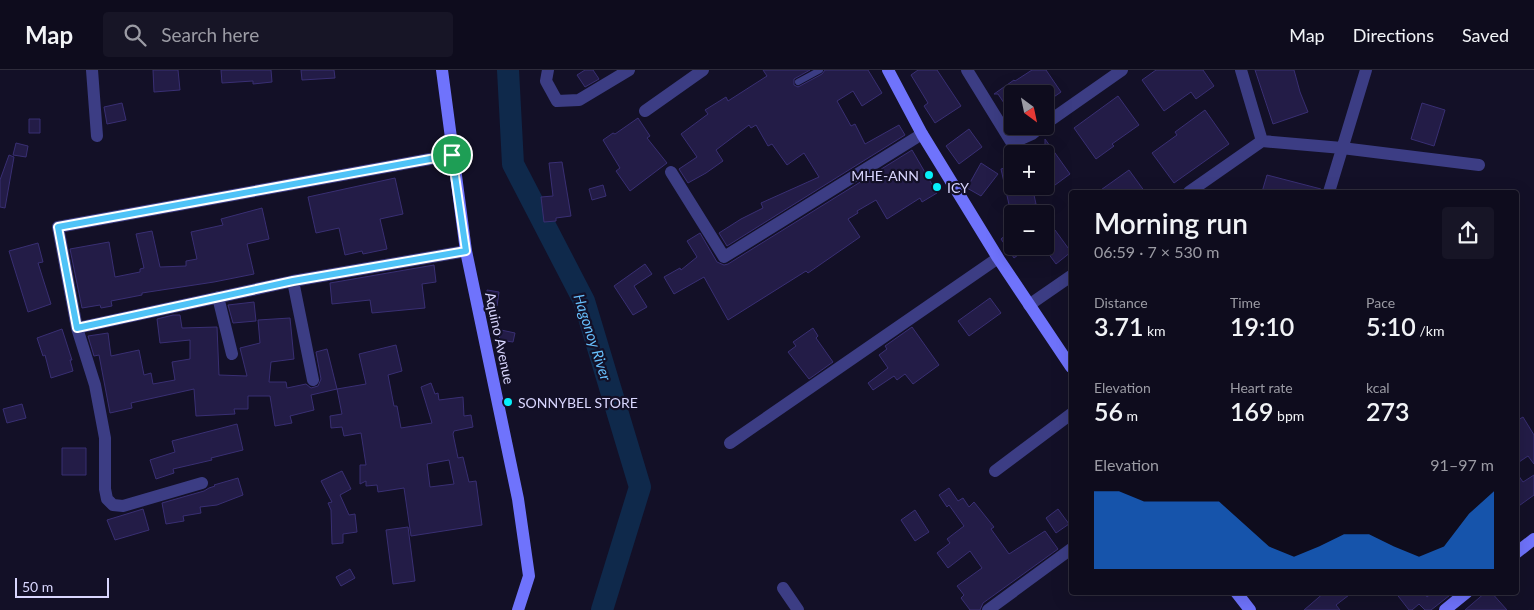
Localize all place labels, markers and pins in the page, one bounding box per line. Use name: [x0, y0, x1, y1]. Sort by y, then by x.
pin: [431, 134, 473, 176]
place label: MHE-ANN: [851, 167, 919, 184]
marker: MHE-ANN: [923, 169, 935, 181]
place label: ICY: [947, 179, 969, 196]
marker: ICY: [931, 181, 943, 193]
place label: SONNYBEL STORE: [518, 394, 638, 411]
marker: SONNYBEL STORE: [502, 396, 514, 408]

